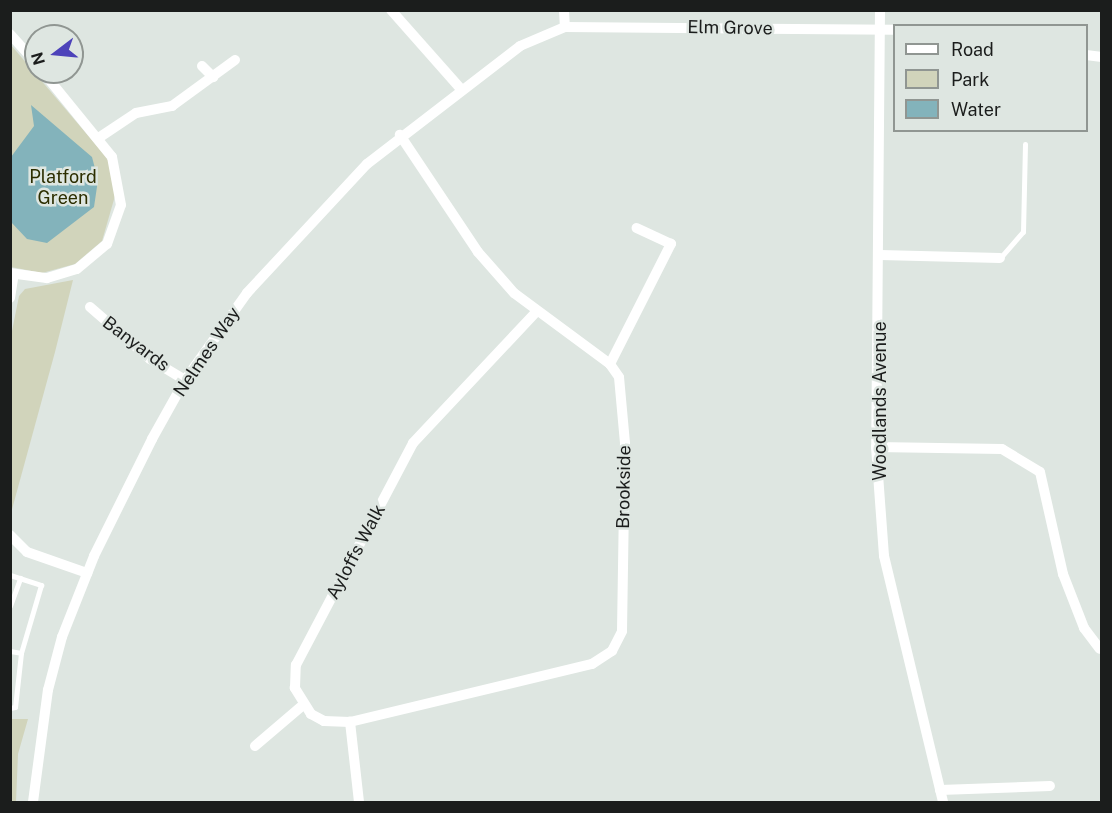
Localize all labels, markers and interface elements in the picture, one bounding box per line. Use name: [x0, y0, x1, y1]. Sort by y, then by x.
street label: Elm Grove: [687, 16, 773, 40]
north arrow: [24, 24, 84, 84]
legend: [893, 24, 1088, 132]
text: Road: [951, 39, 994, 60]
text: N: [27, 50, 49, 67]
text: Park: [951, 69, 989, 90]
text: Water: [951, 99, 1001, 120]
park label: Platford Green: [29, 167, 97, 210]
street label: Nelmes Way: [169, 303, 245, 401]
street label: Banyards: [98, 312, 174, 376]
street label: Woodlands Avenue: [869, 321, 891, 481]
street label: Brookside: [612, 445, 636, 529]
street label: Ayloffs Walk: [322, 501, 390, 603]

